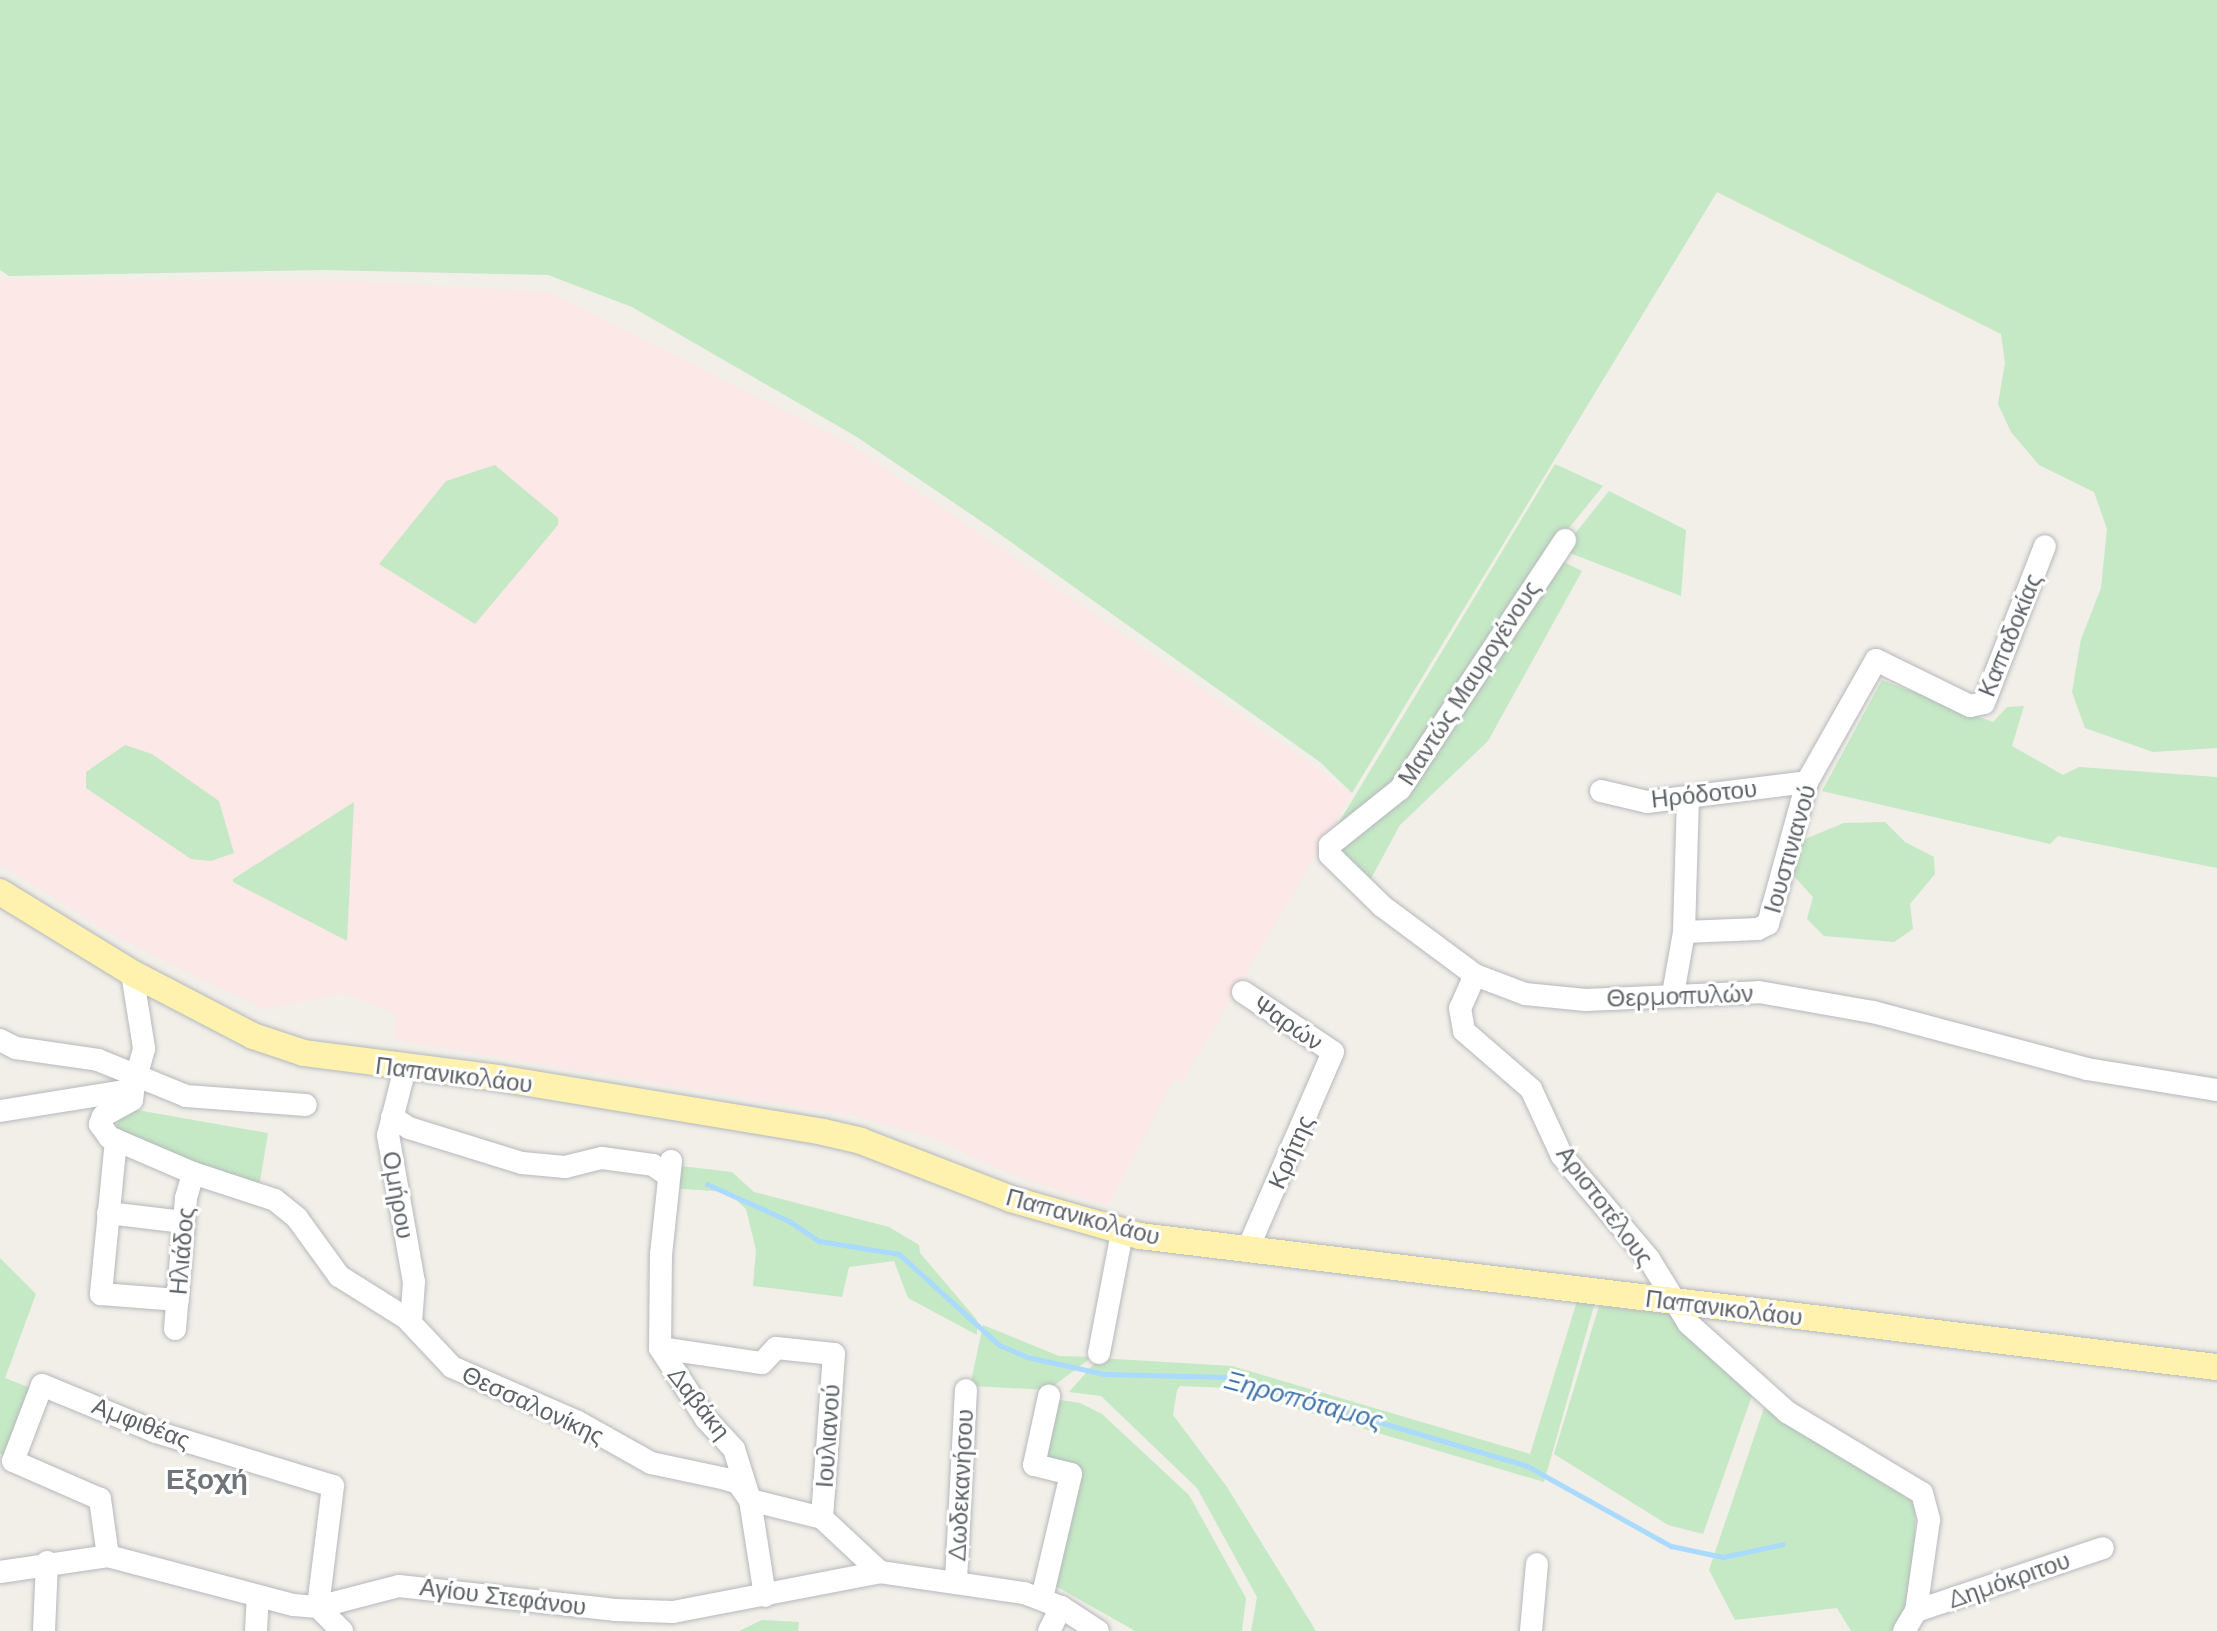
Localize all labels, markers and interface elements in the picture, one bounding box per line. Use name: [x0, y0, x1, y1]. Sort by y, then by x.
street label: Καπαδοκίας: [1972, 569, 2048, 701]
street label: Μαντώς Μαυρογένους: [1392, 575, 1546, 791]
street label: Ηρόδοτου: [1650, 774, 1758, 814]
street label: Ιουστινιανού: [1758, 781, 1822, 917]
street label: Θερμοπυλών: [1606, 979, 1754, 1013]
street label: Ψαρών: [1248, 989, 1328, 1057]
street label: Παπανικολάου: [374, 1051, 534, 1099]
street label: Κρήτης: [1262, 1111, 1320, 1193]
street label: Αριστοτέλους: [1550, 1140, 1660, 1272]
street label: Ομήρου: [376, 1149, 420, 1241]
street label: Παπανικολάου: [1003, 1183, 1163, 1251]
street label: Ηλιάδος: [164, 1206, 200, 1296]
street label: Παπανικολάου: [1644, 1284, 1804, 1332]
street label: Θεσσαλονίκης: [457, 1360, 609, 1450]
street label: Δαβάκη: [662, 1361, 736, 1445]
water label: Ξηροπόταμος: [1222, 1365, 1386, 1437]
street label: Ιουλιανού: [810, 1383, 846, 1489]
street label: Αμφιθέας: [88, 1391, 194, 1455]
street label: Δωδεκανήσου: [943, 1408, 979, 1562]
district label: Εξοχή: [166, 1462, 248, 1496]
street label: Δημόκριτου: [1944, 1546, 2074, 1614]
street label: Αγίου Στεφάνου: [418, 1573, 588, 1621]

